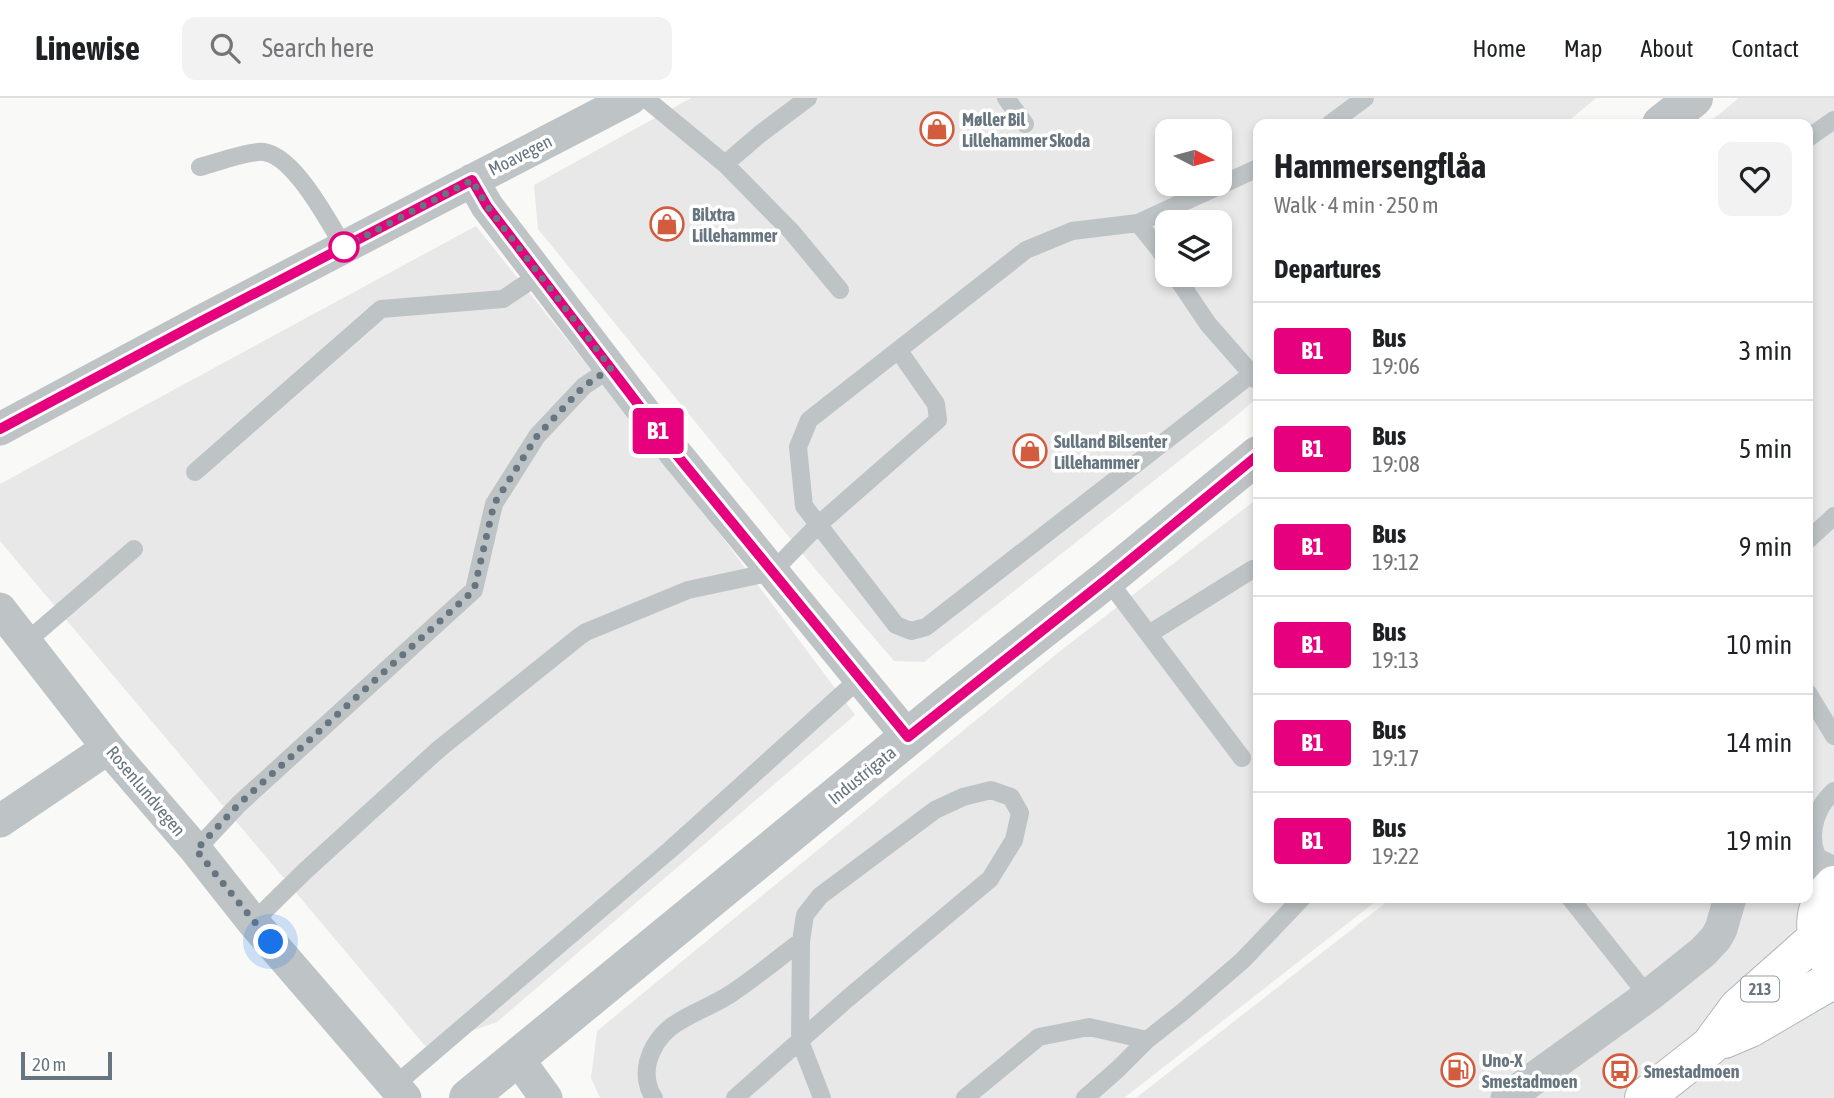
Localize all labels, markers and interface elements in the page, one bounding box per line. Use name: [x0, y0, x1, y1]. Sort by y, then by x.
search box: [182, 17, 672, 80]
text: Linewise: [35, 29, 140, 67]
icon: search: [206, 29, 244, 67]
text: Search here: [262, 33, 374, 63]
text: Home: [1472, 35, 1526, 62]
text: Map: [1564, 35, 1602, 62]
text: About: [1640, 35, 1693, 62]
text: Contact: [1731, 35, 1799, 62]
place label: Møller Bil Lillehammer Skoda: [962, 109, 1090, 151]
shop icon: Møller Bil Lillehammer Skoda: [918, 110, 956, 148]
north arrow: [1155, 119, 1232, 196]
map controls: [1155, 119, 1232, 287]
street label: Moavegen: [485, 130, 555, 180]
button: heart: [1718, 142, 1792, 216]
text: Hammersengflåa: [1274, 147, 1486, 185]
text: Walk · 4 min · 250 m: [1274, 192, 1438, 218]
place label: Bilxtra Lillehammer: [692, 204, 778, 246]
shop icon: Bilxtra Lillehammer: [648, 205, 686, 243]
button: layers: [1155, 210, 1232, 287]
unlabelled marker: [329, 232, 359, 262]
text: Departures: [1274, 254, 1381, 284]
text: Bus: [1372, 323, 1406, 353]
text: 3 min: [1739, 336, 1792, 366]
text: B1: [1301, 337, 1324, 364]
text: 19:06: [1372, 353, 1420, 379]
line badge: B1: [626, 408, 690, 454]
text: B1: [647, 417, 669, 444]
text: Bus: [1372, 421, 1406, 451]
place label: Sulland Bilsenter Lillehammer: [1054, 431, 1168, 473]
shop icon: Sulland Bilsenter Lillehammer: [1011, 432, 1049, 470]
text: 5 min: [1739, 434, 1792, 464]
text: B1: [1301, 435, 1324, 462]
text: 19:08: [1372, 451, 1420, 477]
text: Bus: [1372, 519, 1406, 549]
text: 9 min: [1739, 532, 1792, 562]
text: B1: [1301, 533, 1324, 560]
text: 19:12: [1372, 549, 1419, 575]
text: Bus: [1372, 617, 1406, 647]
text: 10 min: [1727, 630, 1792, 660]
text: B1: [1301, 631, 1324, 658]
text: 19:13: [1372, 647, 1419, 673]
text: Bus: [1372, 715, 1406, 745]
text: 14 min: [1727, 728, 1792, 758]
text: B1: [1301, 729, 1324, 756]
street label: Industrigata: [824, 741, 900, 809]
street label: Rosenlundvegen: [102, 742, 190, 840]
text: 19:17: [1372, 745, 1419, 771]
text: Bus: [1372, 813, 1406, 843]
text: 19 min: [1727, 826, 1792, 856]
text: B1: [1301, 827, 1324, 854]
text: 19:22: [1372, 843, 1419, 869]
your location: [253, 924, 288, 959]
road number: 213: [1741, 976, 1779, 1002]
scale bar: [21, 1049, 112, 1081]
place label: Uno-X Smestadmoen: [1482, 1050, 1578, 1092]
fuel station icon: Uno-X Smestadmoen: [1439, 1051, 1477, 1089]
bus stop icon: Smestadmoen: [1601, 1052, 1639, 1090]
text: 20 m: [32, 1053, 66, 1075]
place label: Smestadmoen: [1644, 1061, 1740, 1082]

